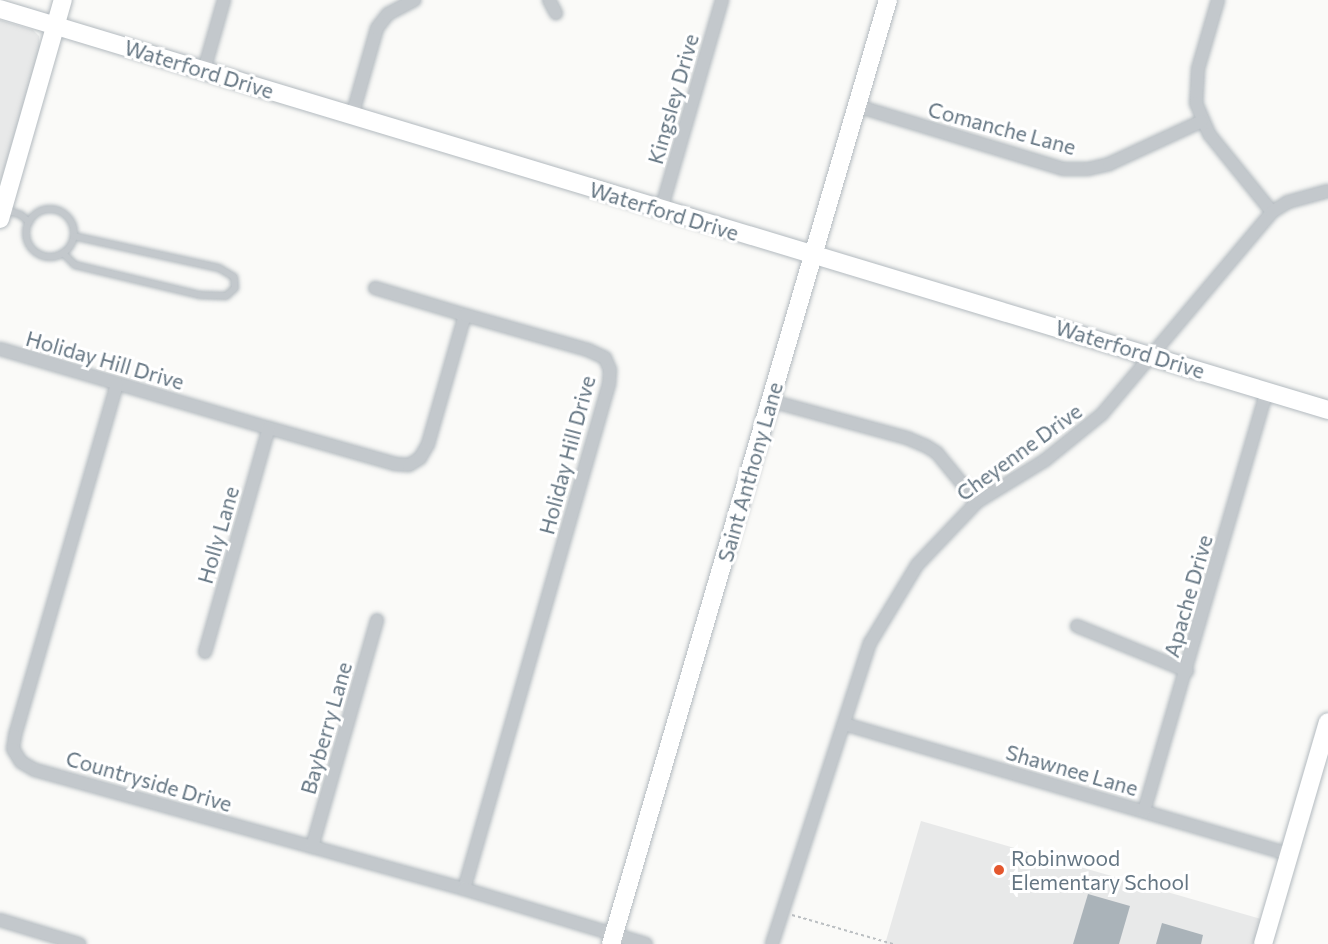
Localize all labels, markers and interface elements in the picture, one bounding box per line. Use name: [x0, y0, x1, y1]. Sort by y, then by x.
street label: Kingsley Drive: [642, 31, 704, 167]
street label: Waterford Drive: [121, 34, 277, 104]
street label: Comanche Lane: [925, 96, 1079, 160]
street label: Waterford Drive: [586, 176, 742, 246]
street label: Waterford Drive: [1052, 314, 1208, 384]
street label: Holiday Hill Drive: [23, 325, 187, 395]
street label: Holiday Hill Drive: [534, 373, 600, 537]
street label: Saint Anthony Lane: [712, 379, 788, 565]
street label: Cheyenne Drive: [951, 398, 1087, 506]
street label: Holly Lane: [192, 483, 244, 587]
street label: Apache Drive: [1159, 532, 1217, 660]
street label: Bayberry Lane: [295, 659, 357, 797]
street label: Shawnee Lane: [1003, 739, 1141, 801]
street label: Countryside Drive: [63, 745, 235, 817]
place label: Robinwood Elementary School: [1011, 845, 1189, 895]
marker: Robinwood Elementary School: [992, 863, 1006, 877]

